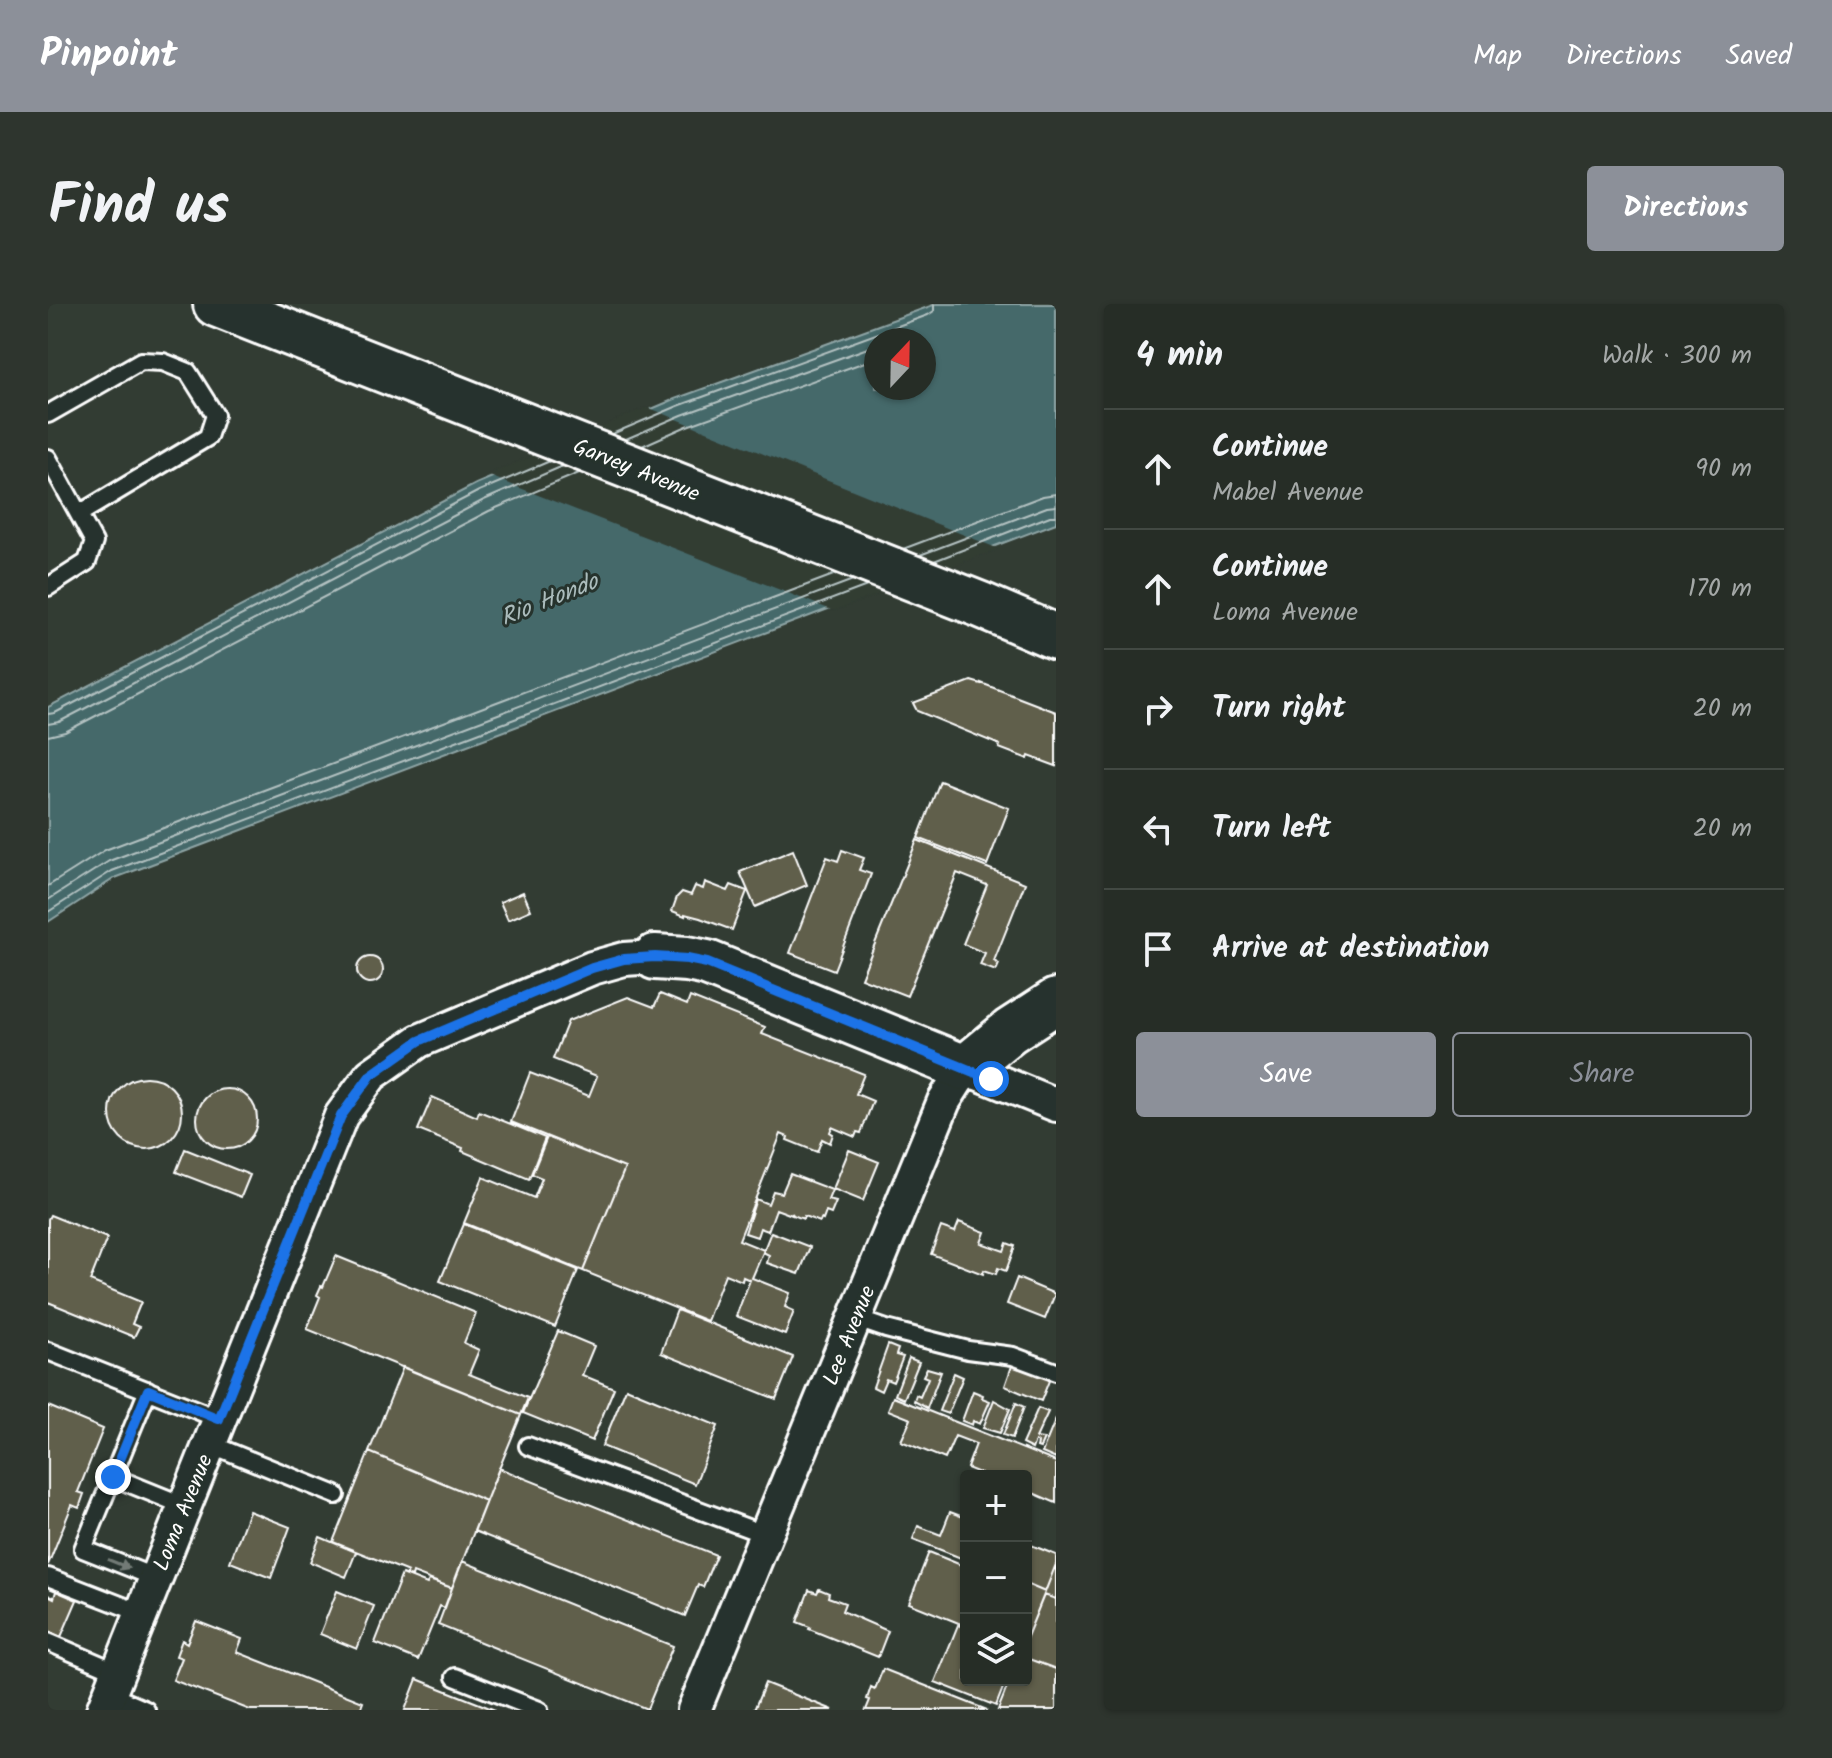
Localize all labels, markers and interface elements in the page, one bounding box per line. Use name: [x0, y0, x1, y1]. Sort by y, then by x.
text: Pinpoint: [40, 26, 178, 86]
text: Map: [1473, 34, 1522, 79]
text: Directions: [1566, 34, 1682, 79]
text: Saved: [1726, 34, 1792, 79]
text: Find us: [48, 163, 229, 253]
button: Directions: [1587, 166, 1784, 251]
north arrow: [864, 328, 936, 400]
text: 4 min: [1136, 329, 1223, 383]
text: Walk · 300 m: [1602, 335, 1752, 377]
text: Continue: [1212, 424, 1328, 472]
street label: Garvey Avenue: [567, 430, 705, 513]
icon: ahead: [1136, 447, 1180, 491]
text: 90 m: [1695, 448, 1752, 490]
text: Mabel Avenue: [1212, 472, 1363, 514]
text: Continue: [1212, 544, 1328, 592]
water label: Rio Hondo: [495, 562, 606, 638]
icon: ahead: [1136, 567, 1180, 611]
text: 170 m: [1688, 568, 1752, 610]
text: Loma Avenue: [1212, 592, 1358, 634]
text: Turn right: [1212, 685, 1345, 733]
icon: right: [1136, 687, 1180, 731]
text: 20 m: [1693, 688, 1752, 730]
text: Turn left: [1212, 805, 1331, 853]
icon: left: [1136, 807, 1180, 851]
text: 20 m: [1693, 808, 1752, 850]
text: Arrive at destination: [1212, 925, 1489, 973]
icon: arrive: [1136, 927, 1180, 971]
button: Save: [1136, 1032, 1436, 1117]
button: Share: [1452, 1032, 1752, 1117]
route start: [973, 1061, 1009, 1097]
street label: Lee Avenue: [814, 1280, 886, 1391]
street label: Loma Avenue: [145, 1449, 224, 1577]
route end: [95, 1459, 131, 1495]
map controls: [960, 1470, 1032, 1686]
button: +: [960, 1470, 1032, 1542]
button: −: [960, 1542, 1032, 1614]
one-way arrow: [107, 1557, 131, 1570]
button: layers: [960, 1614, 1032, 1686]

